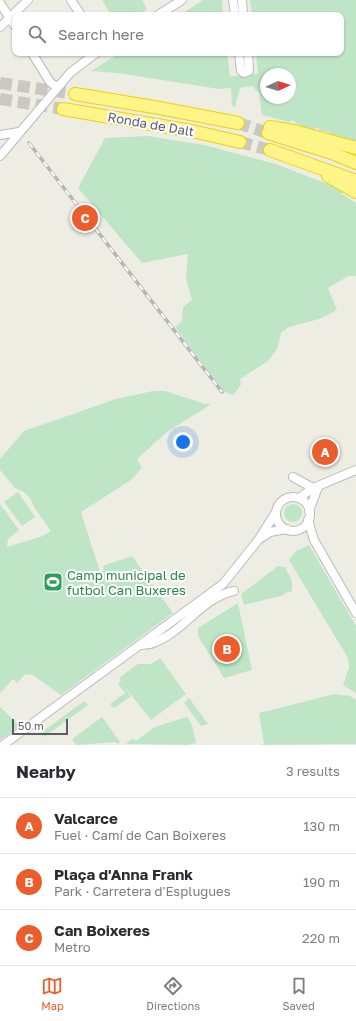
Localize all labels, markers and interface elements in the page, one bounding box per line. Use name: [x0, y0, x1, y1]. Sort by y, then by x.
search box: [12, 12, 344, 56]
icon: search: [26, 23, 48, 45]
text: Search here: [58, 25, 144, 43]
north arrow: [260, 68, 296, 104]
street label: Ronda de Dalt: [107, 109, 195, 139]
pin: C: [72, 203, 98, 233]
your location: [173, 432, 193, 452]
pin: A: [312, 437, 338, 467]
place label: Camp municipal de futbol Can Buxeres: [67, 567, 186, 598]
sports icon: Camp municipal de futbol Can Buxeres: [42, 571, 64, 593]
pin: B: [214, 634, 240, 664]
scale bar: [12, 717, 68, 736]
text: 50 m: [18, 719, 44, 732]
text: Nearby: [16, 761, 76, 782]
text: 3 results: [286, 763, 340, 779]
text: Valcarce: [54, 809, 118, 827]
text: A: [24, 818, 34, 834]
text: 130 m: [303, 818, 340, 834]
text: Fuel · Camí de Can Boixeres: [54, 827, 226, 843]
text: Plaça d'Anna Frank: [54, 865, 193, 883]
text: B: [24, 874, 34, 890]
text: 190 m: [303, 874, 340, 890]
text: Park · Carretera d'Esplugues: [54, 883, 231, 899]
text: Can Boixeres: [54, 921, 150, 939]
text: C: [24, 930, 34, 946]
text: 220 m: [302, 930, 340, 946]
text: Metro: [54, 939, 91, 955]
tab: Map: [41, 975, 64, 1012]
tab: Directions: [146, 975, 200, 1012]
tab: Saved: [283, 975, 315, 1012]

